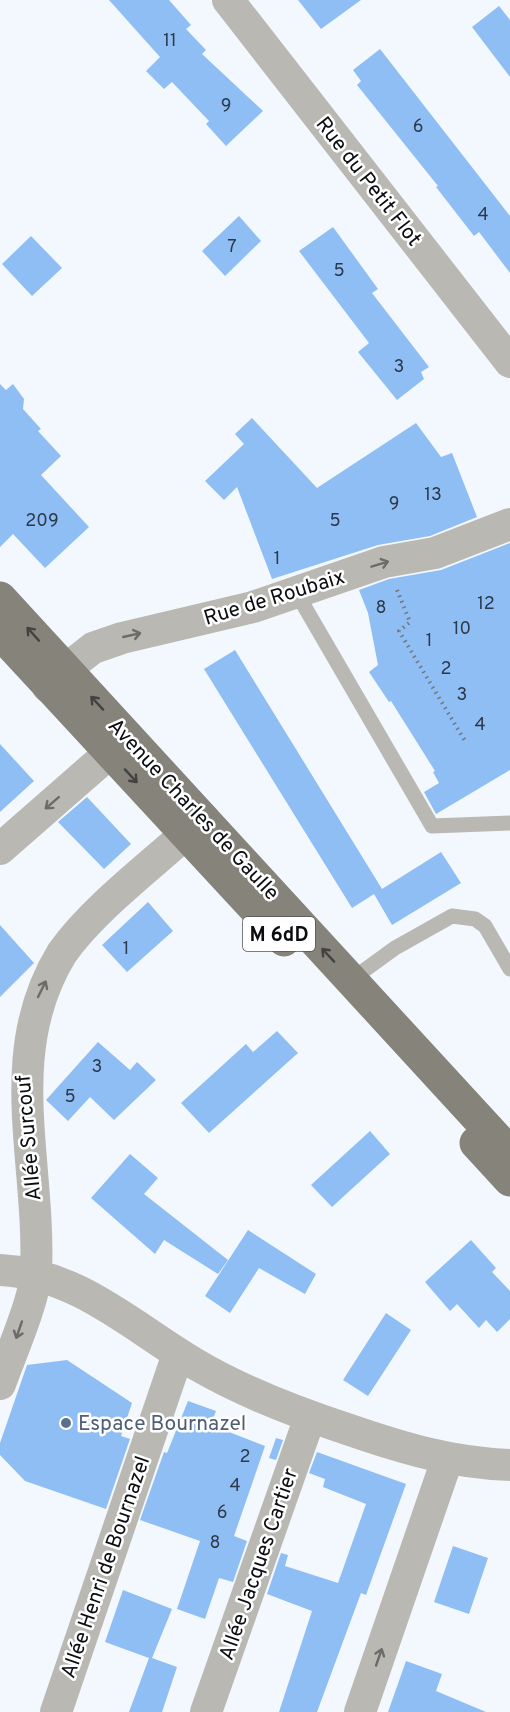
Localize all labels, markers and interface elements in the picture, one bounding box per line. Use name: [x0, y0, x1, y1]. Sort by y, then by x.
house number: 11: [163, 30, 177, 53]
house number: 9: [221, 95, 231, 118]
street label: Rue du Petit Flot: [309, 112, 427, 252]
house number: 6: [413, 116, 423, 139]
house number: 4: [477, 204, 489, 227]
house number: 7: [227, 236, 237, 259]
house number: 5: [333, 260, 345, 283]
house number: 3: [394, 356, 404, 379]
house number: 13: [424, 484, 442, 507]
house number: 9: [389, 493, 399, 516]
house number: 209: [25, 510, 59, 533]
house number: 5: [329, 510, 341, 533]
house number: 1: [274, 548, 280, 571]
one-way arrow: [370, 558, 389, 569]
street label: Rue de Roubaix: [201, 564, 348, 633]
house number: 12: [477, 593, 495, 616]
house number: 8: [376, 597, 387, 620]
house number: 10: [453, 618, 471, 641]
one-way arrow: [26, 627, 40, 642]
one-way arrow: [122, 629, 141, 641]
house number: 1: [426, 630, 432, 653]
house number: 2: [440, 658, 452, 681]
house number: 3: [457, 684, 467, 707]
one-way arrow: [89, 696, 104, 711]
street label: Avenue Charles de Gaulle: [102, 713, 284, 907]
house number: 4: [474, 714, 486, 737]
one-way arrow: [124, 769, 138, 784]
one-way arrow: [45, 796, 60, 810]
road number: M 6dD: [243, 917, 315, 951]
house number: 1: [123, 938, 129, 961]
one-way arrow: [322, 948, 336, 963]
one-way arrow: [36, 980, 48, 998]
house number: 3: [92, 1056, 102, 1079]
street label: Allée Surcouf: [11, 1074, 48, 1202]
house number: 5: [64, 1086, 76, 1109]
one-way arrow: [12, 1320, 23, 1338]
place label: Espace Bournazel: [78, 1411, 246, 1438]
marker: Espace Bournazel: [59, 1416, 73, 1430]
house number: 2: [239, 1446, 251, 1469]
street label: Allée Henri de Bournazel: [56, 1453, 157, 1682]
street label: Allée Jacques Cartier: [214, 1465, 305, 1664]
house number: 4: [229, 1475, 241, 1498]
house number: 6: [217, 1502, 227, 1525]
house number: 8: [210, 1532, 221, 1555]
one-way arrow: [374, 1648, 385, 1667]

